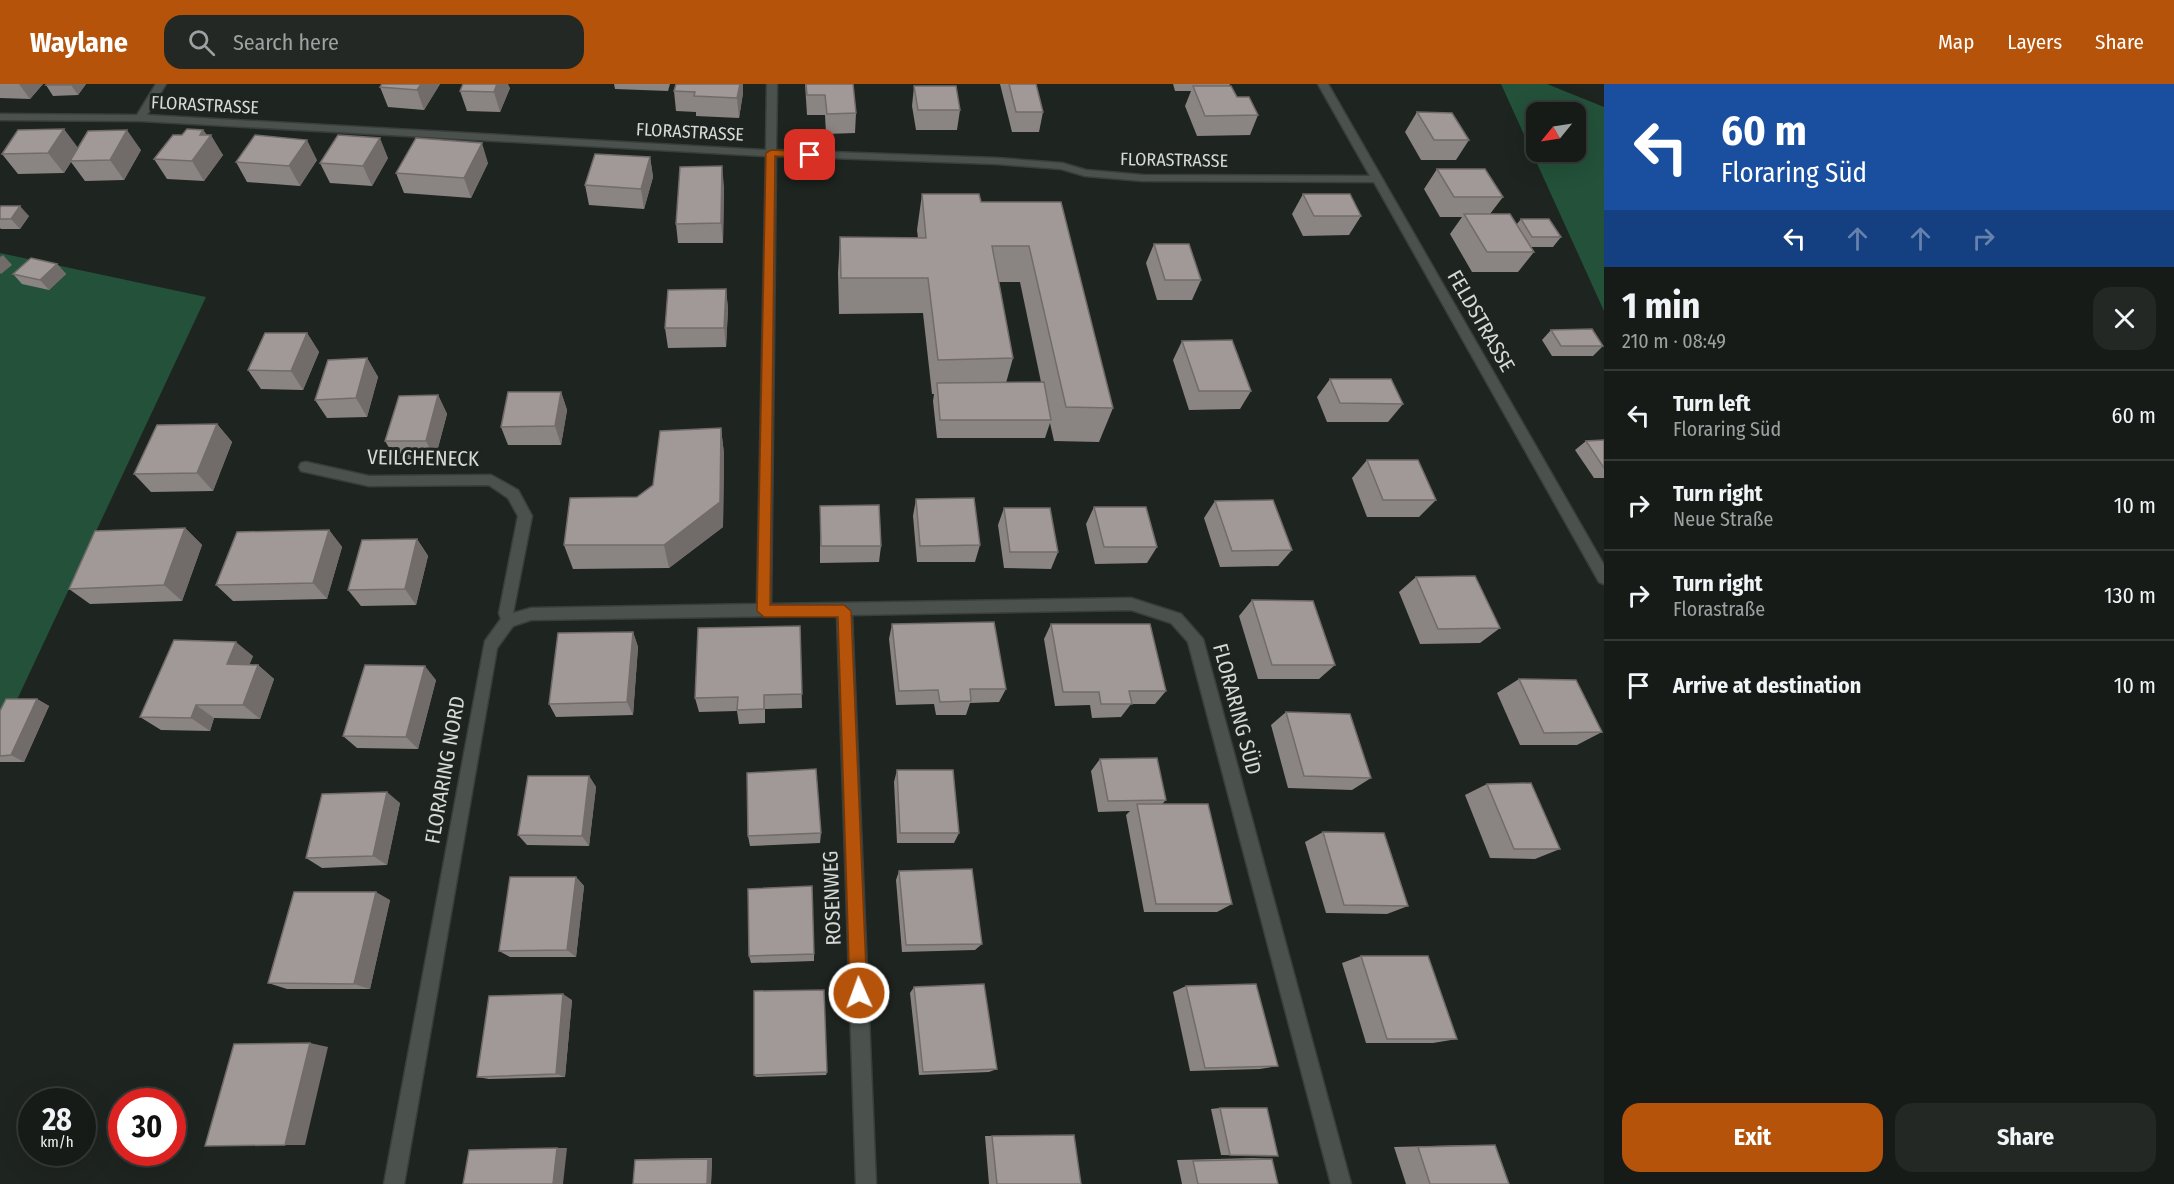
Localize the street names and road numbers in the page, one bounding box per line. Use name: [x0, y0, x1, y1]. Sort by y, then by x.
street label: FLORASTRASSE: [151, 91, 259, 119]
street label: FLORASTRASSE: [636, 118, 744, 146]
street label: FLORASTRASSE: [1120, 148, 1228, 172]
street label: FELDSTRASSE: [1441, 266, 1521, 377]
street label: VEILCHENECK: [367, 444, 480, 472]
street label: FLORARING SÜD: [1207, 640, 1267, 778]
street label: FLORARING NORD: [419, 694, 471, 846]
street label: ROSENWEG: [817, 850, 847, 946]

